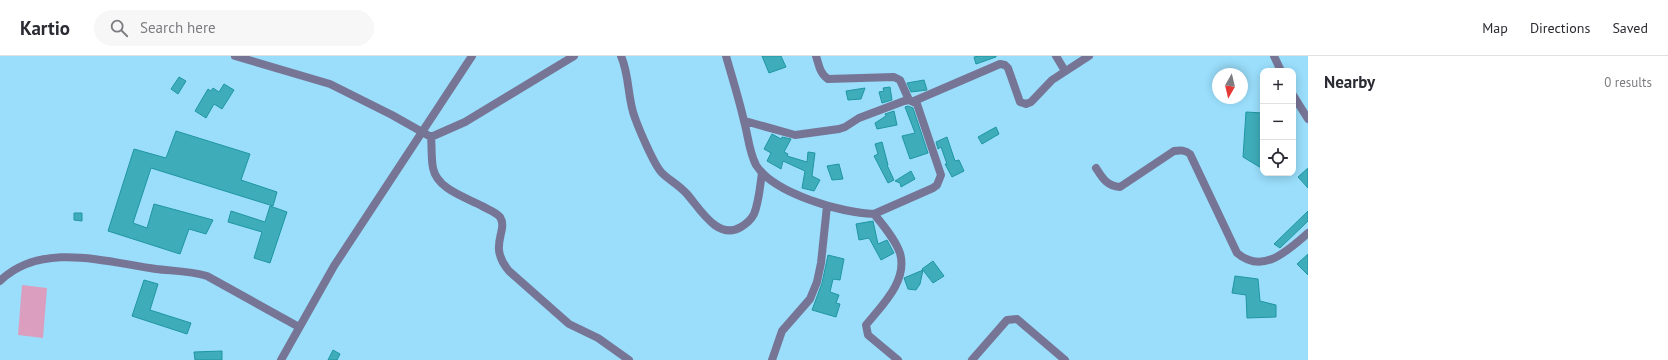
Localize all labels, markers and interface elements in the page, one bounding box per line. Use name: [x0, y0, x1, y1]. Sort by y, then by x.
search box: [94, 10, 374, 46]
text: Kartio: [20, 16, 70, 40]
icon: search: [108, 17, 130, 39]
text: Search here: [140, 18, 216, 37]
text: Map: [1482, 19, 1508, 37]
text: Directions: [1530, 19, 1590, 37]
text: Saved: [1612, 19, 1648, 37]
north arrow: [1212, 68, 1248, 104]
map controls: [1260, 68, 1296, 176]
button: +: [1260, 68, 1296, 104]
text: Nearby: [1324, 71, 1375, 93]
text: 0 results: [1604, 74, 1652, 91]
button: −: [1260, 104, 1296, 140]
button: locate: [1260, 140, 1296, 176]

